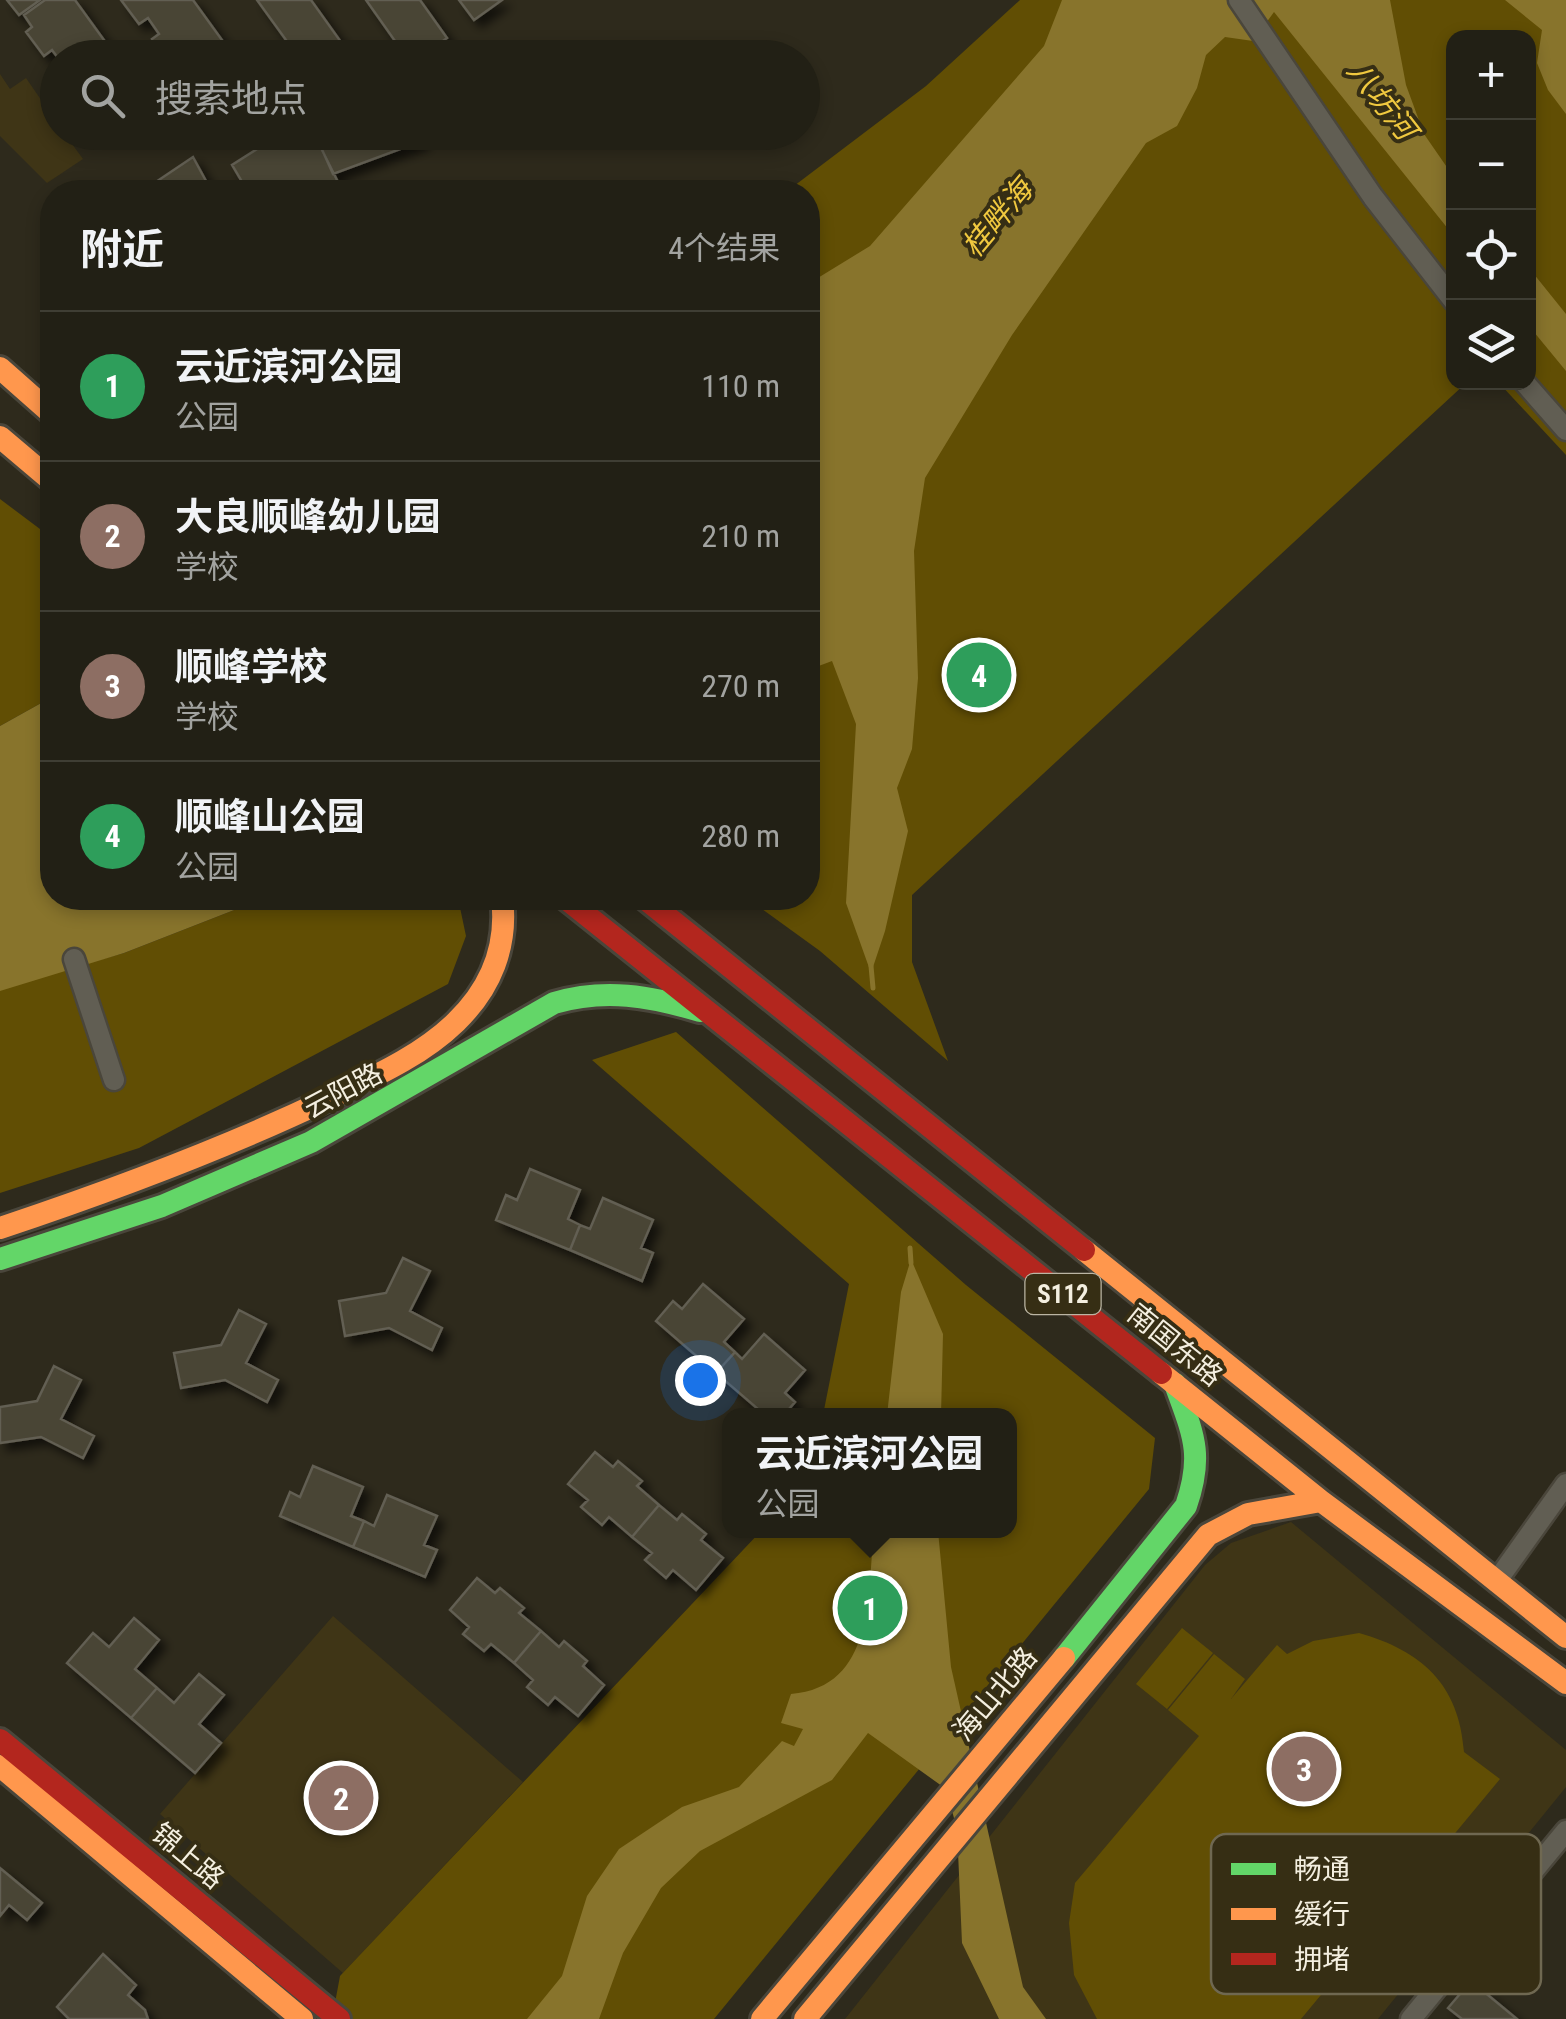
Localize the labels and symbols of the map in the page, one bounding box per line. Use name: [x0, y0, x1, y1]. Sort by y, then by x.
water label: 八坊河: [1341, 54, 1427, 150]
water label: 桂畔海: [955, 169, 1042, 264]
pin: 4: [946, 638, 1012, 712]
street label: 云阳路: [298, 1057, 388, 1125]
road number: S112: [1026, 1274, 1100, 1314]
street label: 南国东路: [1121, 1297, 1229, 1393]
your location: [675, 1355, 726, 1406]
pin: 1: [838, 1570, 902, 1646]
street label: 海山北路: [946, 1640, 1044, 1748]
pin: 3: [1272, 1732, 1336, 1806]
pin: 2: [308, 1760, 374, 1836]
street label: 锦上路: [145, 1816, 231, 1896]
legend: [1211, 1834, 1541, 1994]
text: 畅通: [1294, 1853, 1350, 1886]
text: 缓行: [1294, 1898, 1350, 1931]
text: 拥堵: [1294, 1943, 1350, 1976]

